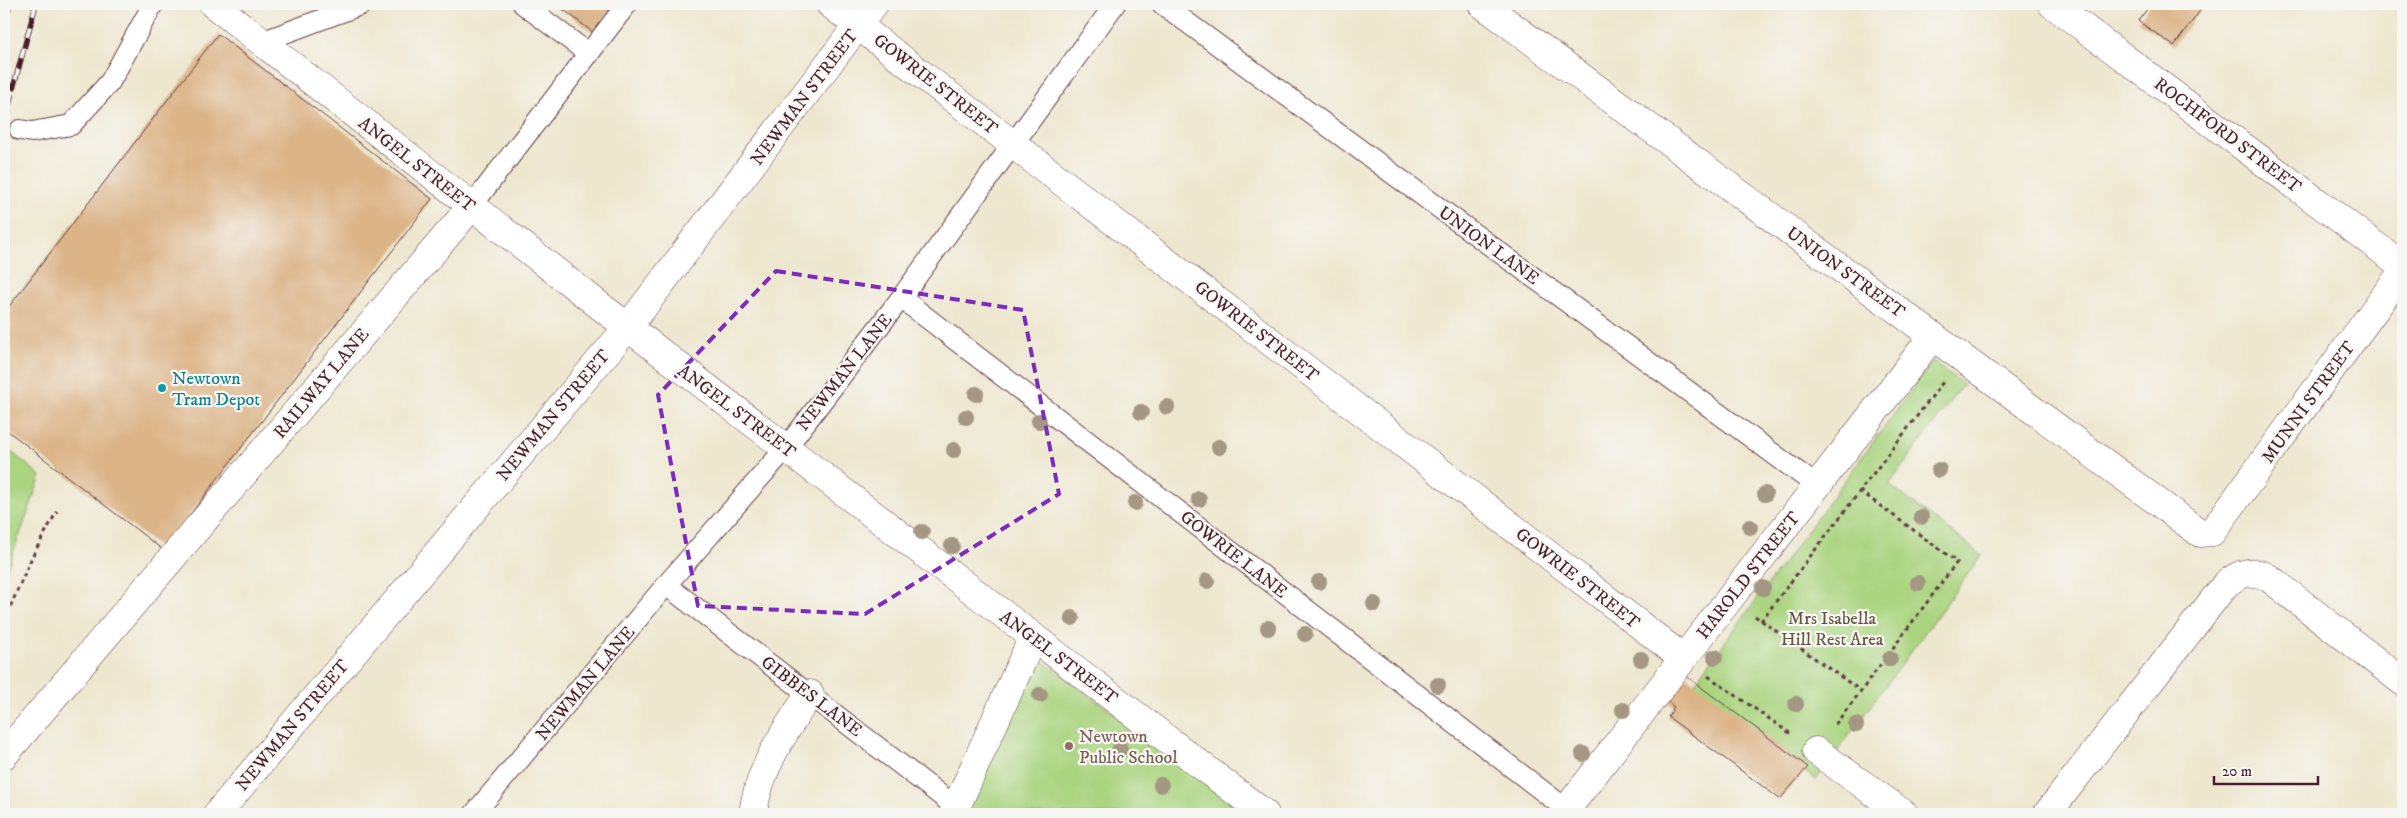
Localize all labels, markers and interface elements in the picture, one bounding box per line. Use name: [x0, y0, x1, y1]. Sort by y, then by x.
street label: NEWMAN STREET: [746, 25, 863, 170]
street label: GOWRIE STREET: [869, 29, 1002, 140]
street label: ROCHFORD STREET: [2149, 73, 2306, 199]
street label: ANGEL STREET: [354, 112, 480, 218]
street label: UNION LANE: [1434, 202, 1543, 290]
street label: UNION STREET: [1782, 222, 1909, 323]
street label: GOWRIE STREET: [1190, 276, 1323, 387]
street label: NEWMAN LANE: [792, 309, 898, 436]
street label: RAILWAY LANE: [269, 324, 375, 443]
street label: MUNNI STREET: [2257, 337, 2361, 468]
street label: NEWMAN STREET: [492, 345, 615, 486]
street label: ANGEL STREET: [673, 360, 800, 464]
place label: Newtown Tram Depot: [172, 368, 260, 411]
marker: Newtown Tram Depot: [156, 382, 168, 394]
street label: GOWRIE LANE: [1175, 506, 1292, 604]
street label: HAROLD STREET: [1692, 507, 1806, 644]
street label: GOWRIE STREET: [1511, 523, 1644, 634]
street label: ANGEL STREET: [995, 606, 1122, 710]
park label: Mrs Isabella Hill Rest Area: [1781, 608, 1884, 651]
street label: NEWMAN LANE: [531, 622, 640, 745]
street label: GIBBES LANE: [756, 652, 867, 742]
street label: NEWMAN STREET: [231, 655, 354, 796]
place label: Newtown Public School: [1079, 726, 1178, 769]
marker: Newtown Public School: [1063, 740, 1075, 752]
scale bar: [2214, 753, 2318, 785]
text: 20 m: [2222, 762, 2252, 781]

